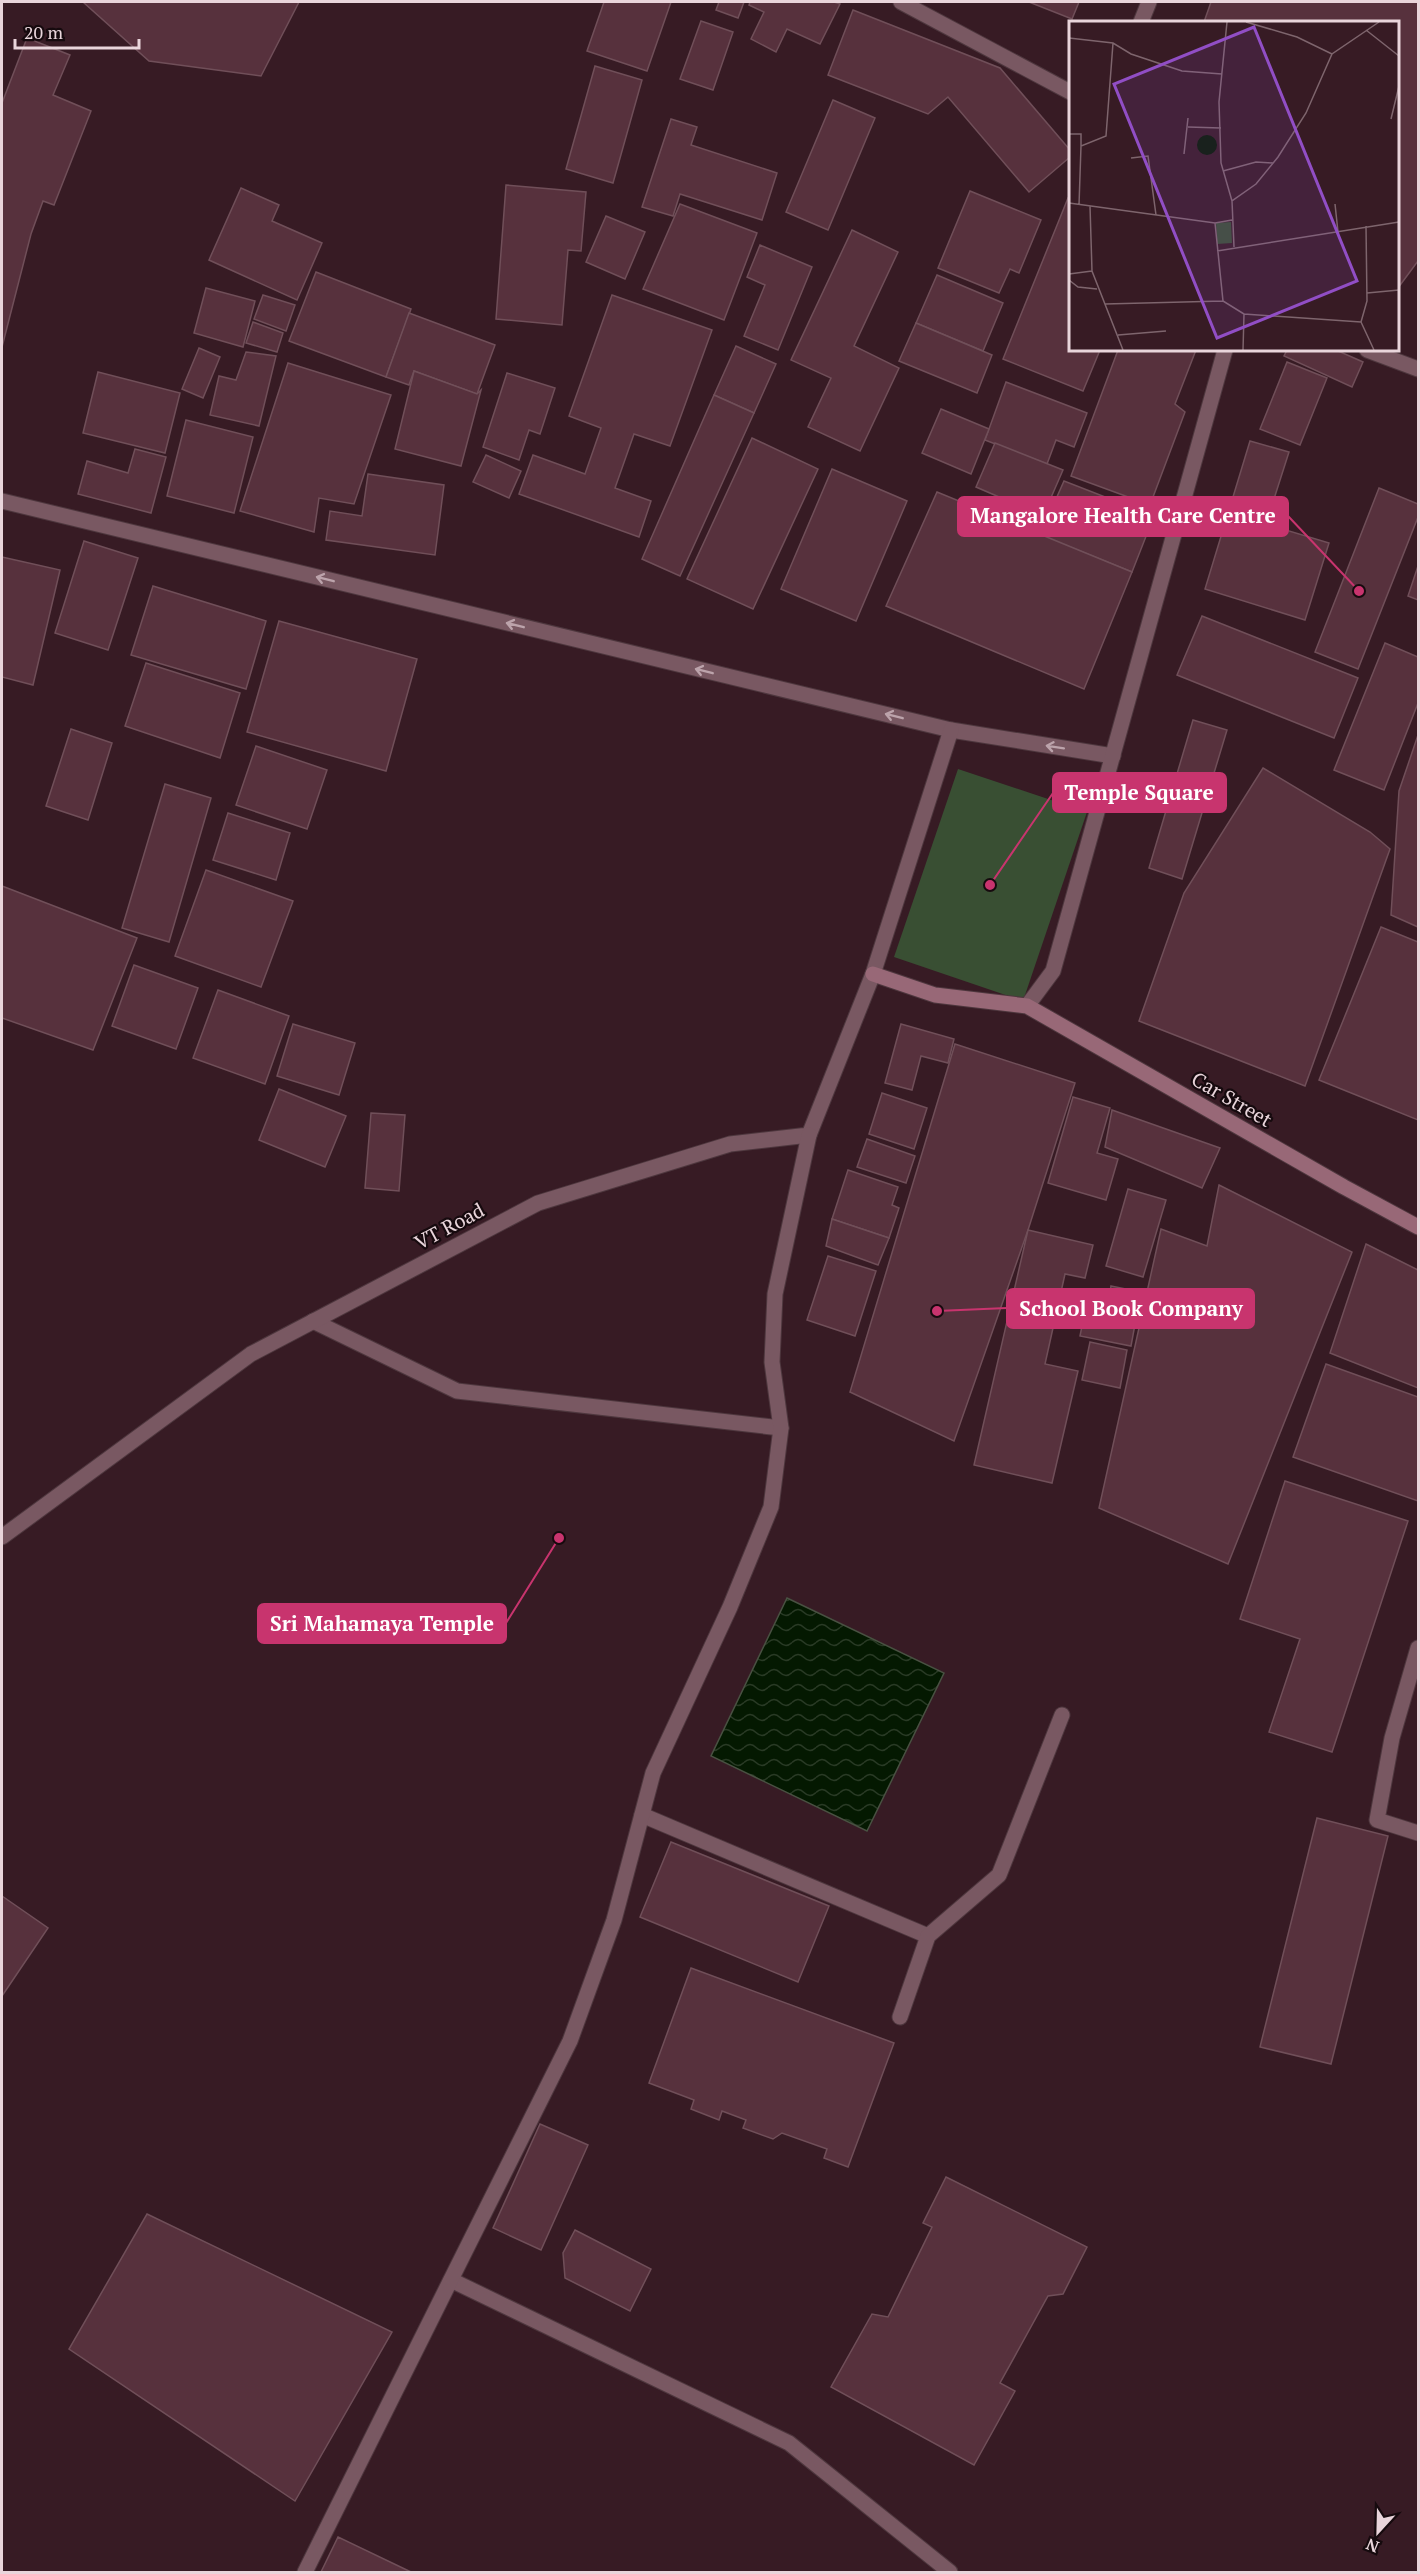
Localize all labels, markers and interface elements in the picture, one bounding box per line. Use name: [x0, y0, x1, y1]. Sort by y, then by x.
scale bar: [15, 12, 140, 50]
text: 20 m: [24, 20, 64, 44]
inset map: [1069, 21, 1399, 351]
callout: Mangalore Health Care Centre: [958, 497, 1288, 536]
text: Mangalore Health Care Centre: [970, 501, 1276, 529]
one-way arrow: [316, 573, 335, 585]
one-way arrow: [505, 619, 524, 631]
one-way arrow: [695, 664, 714, 676]
one-way arrow: [885, 710, 904, 722]
one-way arrow: [1046, 741, 1065, 752]
callout: Temple Square: [1053, 773, 1226, 812]
text: Temple Square: [1064, 778, 1214, 806]
street label: Car Street: [1187, 1065, 1278, 1133]
street label: VT Road: [409, 1196, 489, 1256]
callout: School Book Company: [1007, 1289, 1254, 1328]
text: School Book Company: [1019, 1294, 1244, 1322]
callout: Sri Mahamaya Temple: [258, 1604, 506, 1643]
text: Sri Mahamaya Temple: [270, 1609, 494, 1637]
north arrow: [1348, 2502, 1408, 2562]
text: N: [1363, 2533, 1382, 2558]

